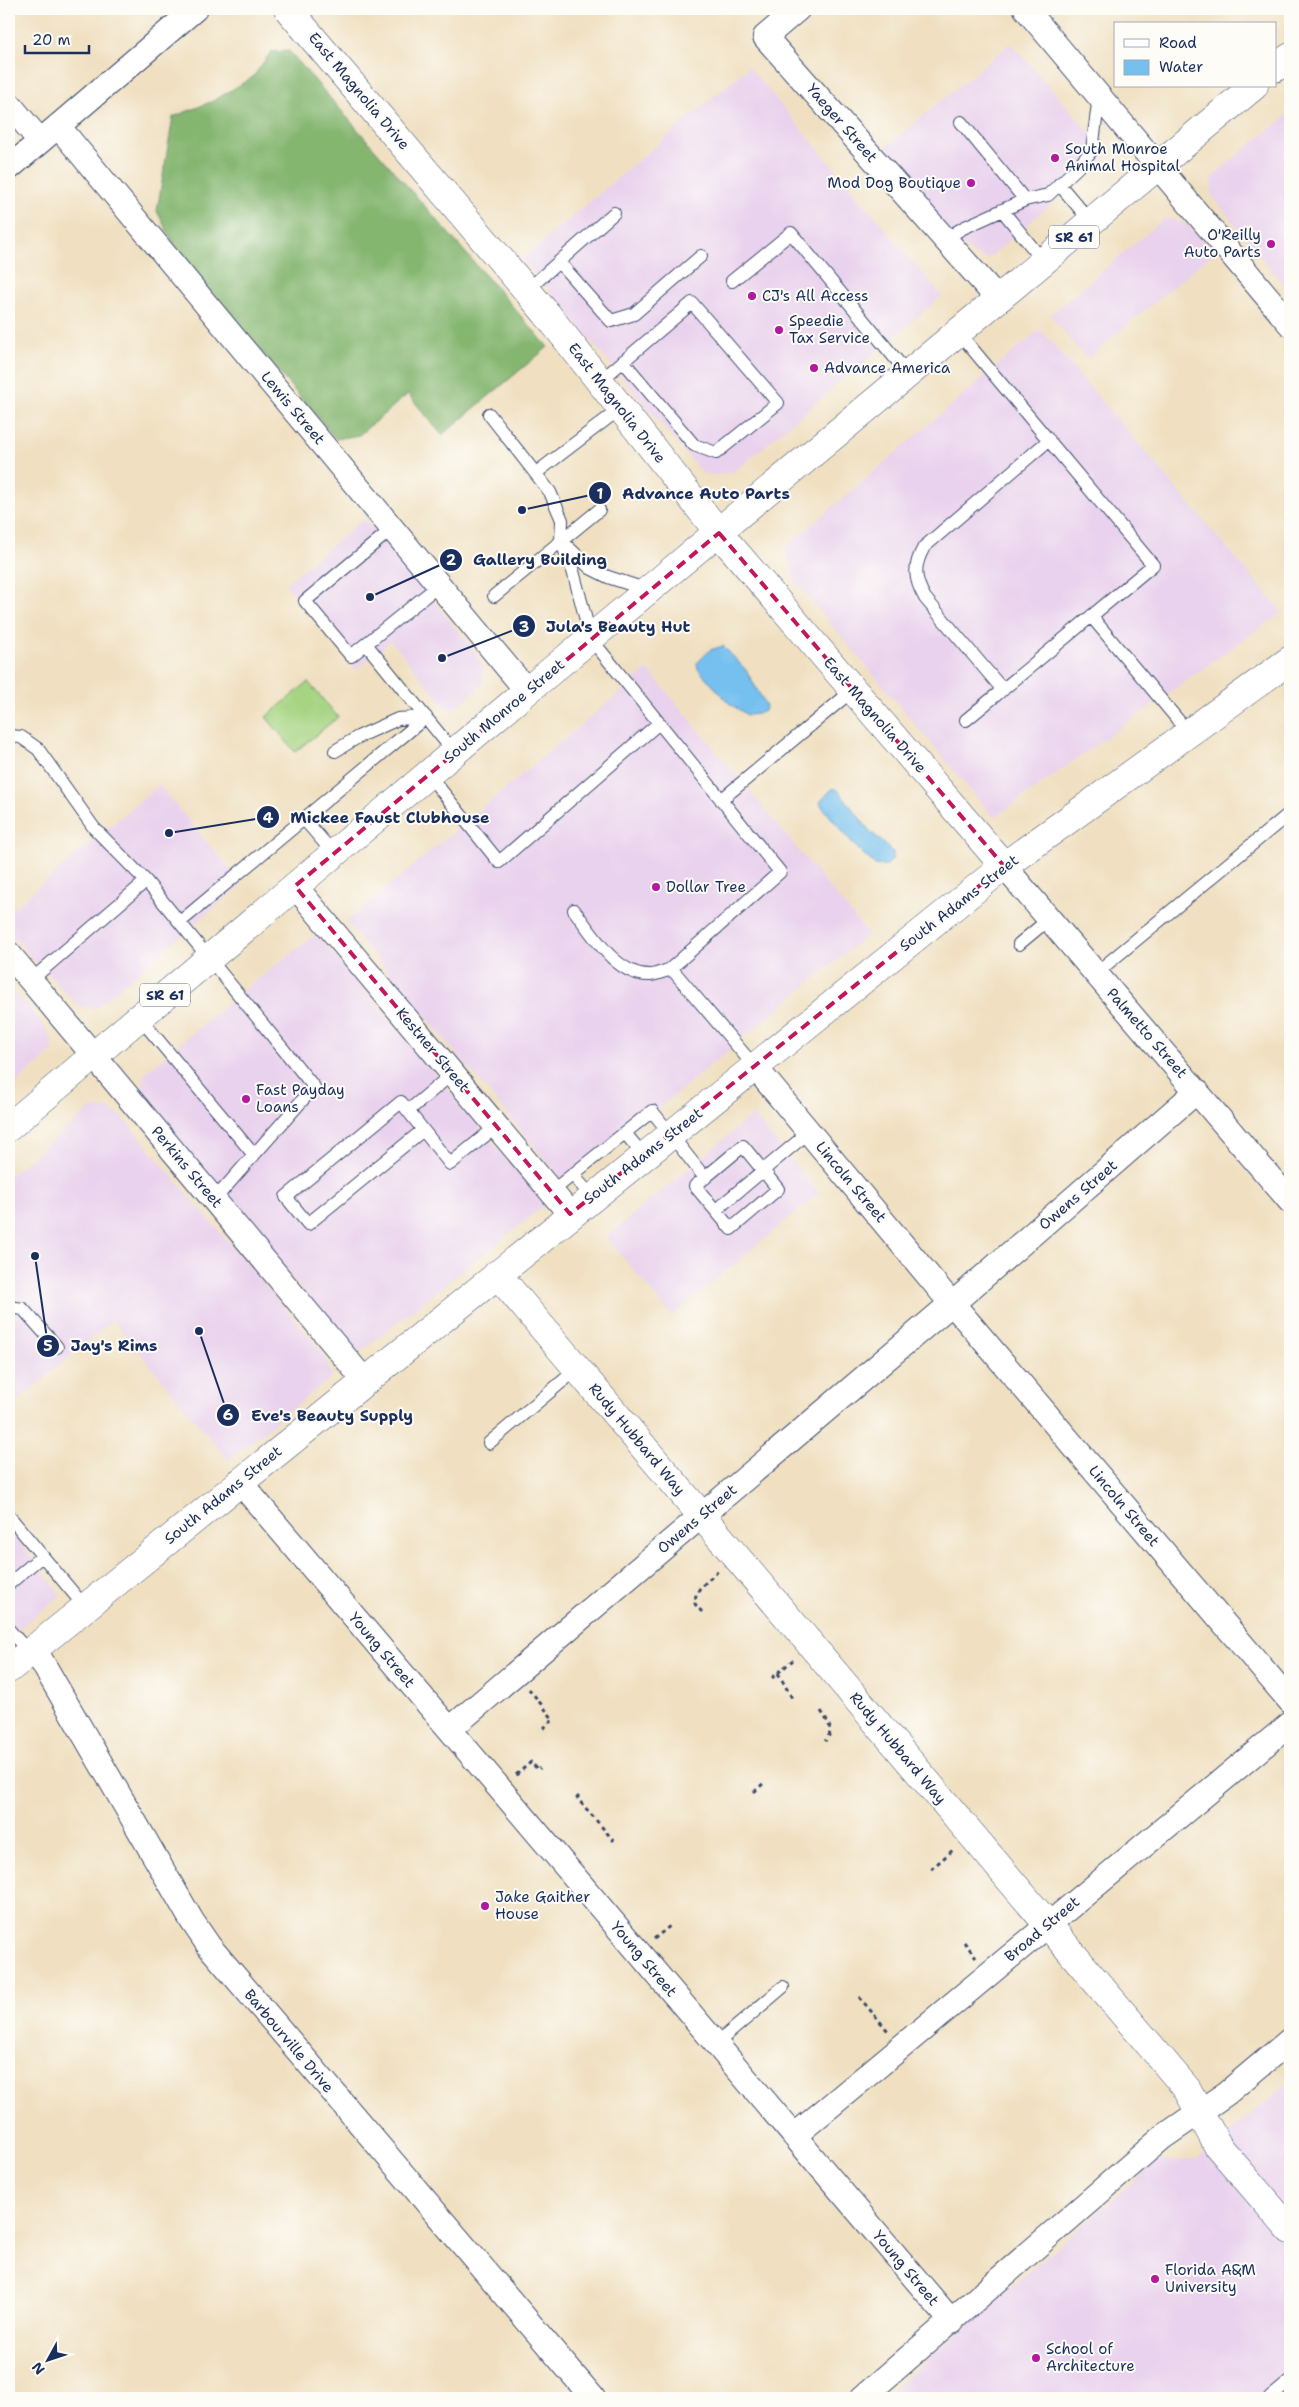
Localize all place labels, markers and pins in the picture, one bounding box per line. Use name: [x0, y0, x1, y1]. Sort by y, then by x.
place label: South Monroe Animal Hospital: [1065, 139, 1180, 176]
marker: South Monroe Animal Hospital: [1049, 152, 1061, 164]
place label: Mod Dog Boutique: [827, 173, 961, 193]
marker: Mod Dog Boutique: [965, 177, 977, 189]
place label: O'Reilly Auto Parts: [1184, 225, 1261, 262]
marker: O'Reilly Auto Parts: [1265, 238, 1277, 250]
place label: CJ's All Access: [762, 286, 869, 306]
marker: CJ's All Access: [746, 290, 758, 302]
place label: Speedie Tax Service: [789, 311, 870, 348]
marker: Speedie Tax Service: [773, 324, 785, 336]
place label: Advance America: [824, 358, 951, 378]
marker: Advance America: [808, 362, 820, 374]
callout: Advance Auto Parts: [587, 478, 800, 509]
callout: Gallery Building: [438, 544, 617, 575]
callout: Jula's Beauty Hut: [511, 611, 701, 642]
callout: Mickee Faust Clubhouse: [256, 802, 500, 833]
place label: Dollar Tree: [666, 877, 746, 897]
marker: Dollar Tree: [650, 881, 662, 893]
place label: Fast Payday Loans: [256, 1080, 345, 1117]
marker: Fast Payday Loans: [240, 1093, 252, 1105]
callout: Jay's Rims: [36, 1330, 168, 1361]
callout: Eve's Beauty Supply: [216, 1400, 423, 1431]
place label: Jake Gaither House: [495, 1887, 590, 1924]
marker: Jake Gaither House: [479, 1900, 491, 1912]
place label: Florida A&M University: [1165, 2260, 1256, 2297]
marker: Florida A&M University: [1149, 2273, 1161, 2285]
place label: School of Architecture: [1046, 2339, 1135, 2376]
marker: School of Architecture: [1030, 2352, 1042, 2364]

